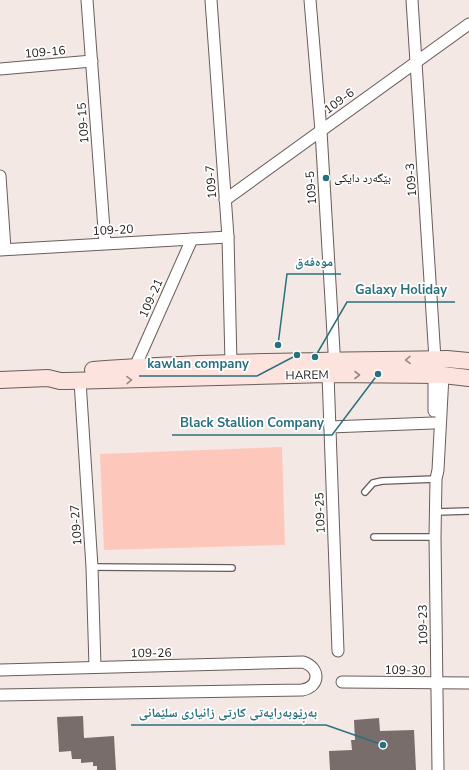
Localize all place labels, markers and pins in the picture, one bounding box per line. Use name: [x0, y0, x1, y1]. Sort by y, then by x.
place label: بێگەرد دایکی: [334, 170, 391, 186]
marker: بێگەرد دایکی: [321, 173, 331, 183]
callout: موەفەق: [287, 249, 341, 274]
callout: Galaxy Holiday: [347, 277, 455, 302]
callout: kawlan company: [139, 351, 257, 376]
callout: Black Stallion Company: [172, 410, 332, 435]
callout: بەڕێوبەرایەتی کارتی زانیاری سلێمانی: [131, 700, 326, 725]

